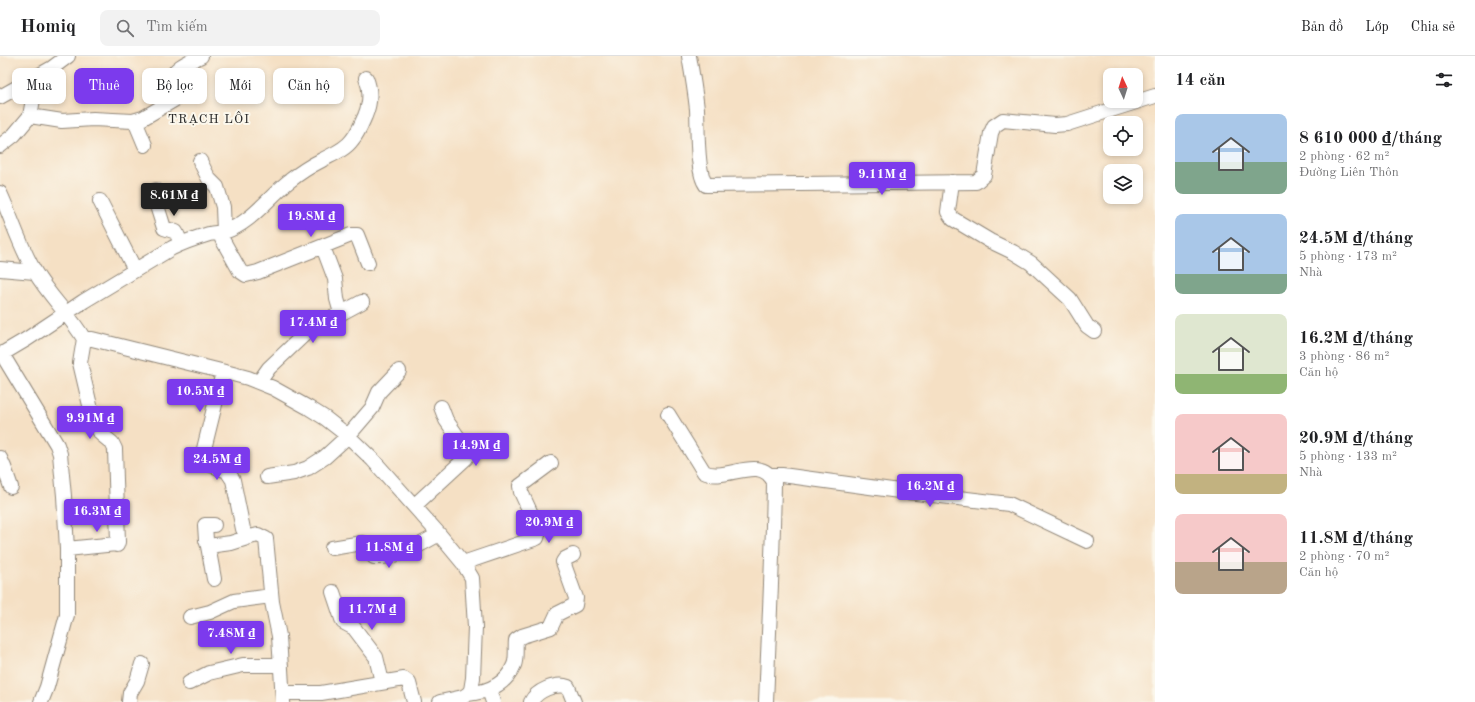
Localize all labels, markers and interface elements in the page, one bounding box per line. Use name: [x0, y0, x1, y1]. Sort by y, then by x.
search box: [100, 10, 380, 46]
icon: search: [114, 17, 136, 39]
text: Homiq: [20, 18, 76, 37]
text: Tìm kiếm: [146, 20, 208, 35]
text: Bản đồ: [1301, 20, 1343, 34]
text: Lớp: [1365, 20, 1389, 34]
text: Chia sẻ: [1411, 20, 1455, 34]
chip: Mua: [12, 68, 66, 104]
chip: Thuê: [74, 68, 134, 104]
chip: Bộ lọc: [142, 68, 207, 104]
chip: Mới: [215, 68, 265, 104]
chip: Căn hộ: [273, 68, 344, 104]
north arrow: [1103, 68, 1143, 108]
map controls: [1103, 68, 1143, 204]
icon: filters: [1433, 69, 1455, 91]
text: 14 căn: [1175, 72, 1226, 89]
district label: TRẠCH LÔI: [168, 111, 250, 126]
button: locate: [1103, 116, 1143, 156]
icon: home: [1207, 130, 1255, 178]
text: 8 610 000 ₫/tháng: [1299, 130, 1442, 147]
text: 2 phòng · 62 m²: [1299, 150, 1389, 163]
pin: 9.11M ₫: [845, 162, 919, 196]
button: layers: [1103, 164, 1143, 204]
text: Đường Liên Thôn: [1299, 166, 1399, 179]
text: 9.11M ₫: [858, 168, 906, 181]
pin: 8.61M ₫: [137, 183, 211, 217]
text: 8.61M ₫: [150, 189, 198, 202]
pin: 19.8M ₫: [274, 204, 348, 238]
text: 19.8M ₫: [287, 210, 335, 223]
icon: home: [1207, 230, 1255, 278]
text: 24.5M ₫/tháng: [1299, 230, 1413, 247]
text: 5 phòng · 173 m²: [1299, 250, 1397, 263]
text: Nhà: [1299, 266, 1323, 279]
pin: 17.4M ₫: [276, 310, 350, 344]
text: 17.4M ₫: [289, 316, 337, 329]
icon: home: [1207, 330, 1255, 378]
text: 16.2M ₫/tháng: [1299, 330, 1413, 347]
text: 3 phòng · 86 m²: [1299, 350, 1389, 363]
text: Căn hộ: [1299, 366, 1338, 379]
pin: 10.5M ₫: [163, 379, 237, 413]
text: 10.5M ₫: [176, 385, 224, 398]
pin: 9.91M ₫: [53, 406, 127, 440]
text: 9.91M ₫: [66, 412, 114, 425]
icon: home: [1207, 430, 1255, 478]
text: 20.9M ₫/tháng: [1299, 430, 1413, 447]
pin: 14.9M ₫: [439, 433, 513, 467]
text: 14.9M ₫: [452, 439, 500, 452]
pin: 24.5M ₫: [180, 447, 254, 481]
text: 5 phòng · 133 m²: [1299, 450, 1397, 463]
text: 24.5M ₫: [193, 453, 241, 466]
text: Nhà: [1299, 466, 1323, 479]
pin: 16.2M ₫: [893, 474, 967, 508]
text: 16.2M ₫: [906, 480, 954, 493]
pin: 16.3M ₫: [60, 499, 134, 533]
text: 16.3M ₫: [73, 505, 121, 518]
pin: 20.9M ₫: [512, 510, 586, 544]
text: 20.9M ₫: [525, 516, 573, 529]
icon: home: [1207, 530, 1255, 578]
text: 11.8M ₫/tháng: [1299, 530, 1413, 547]
pin: 11.8M ₫: [352, 535, 426, 569]
text: 11.8M ₫: [365, 541, 413, 554]
text: 2 phòng · 70 m²: [1299, 550, 1389, 563]
text: Căn hộ: [1299, 566, 1338, 579]
pin: 11.7M ₫: [335, 597, 409, 631]
text: 11.7M ₫: [348, 603, 396, 616]
pin: 7.48M ₫: [194, 621, 268, 655]
text: 7.48M ₫: [207, 627, 255, 640]

